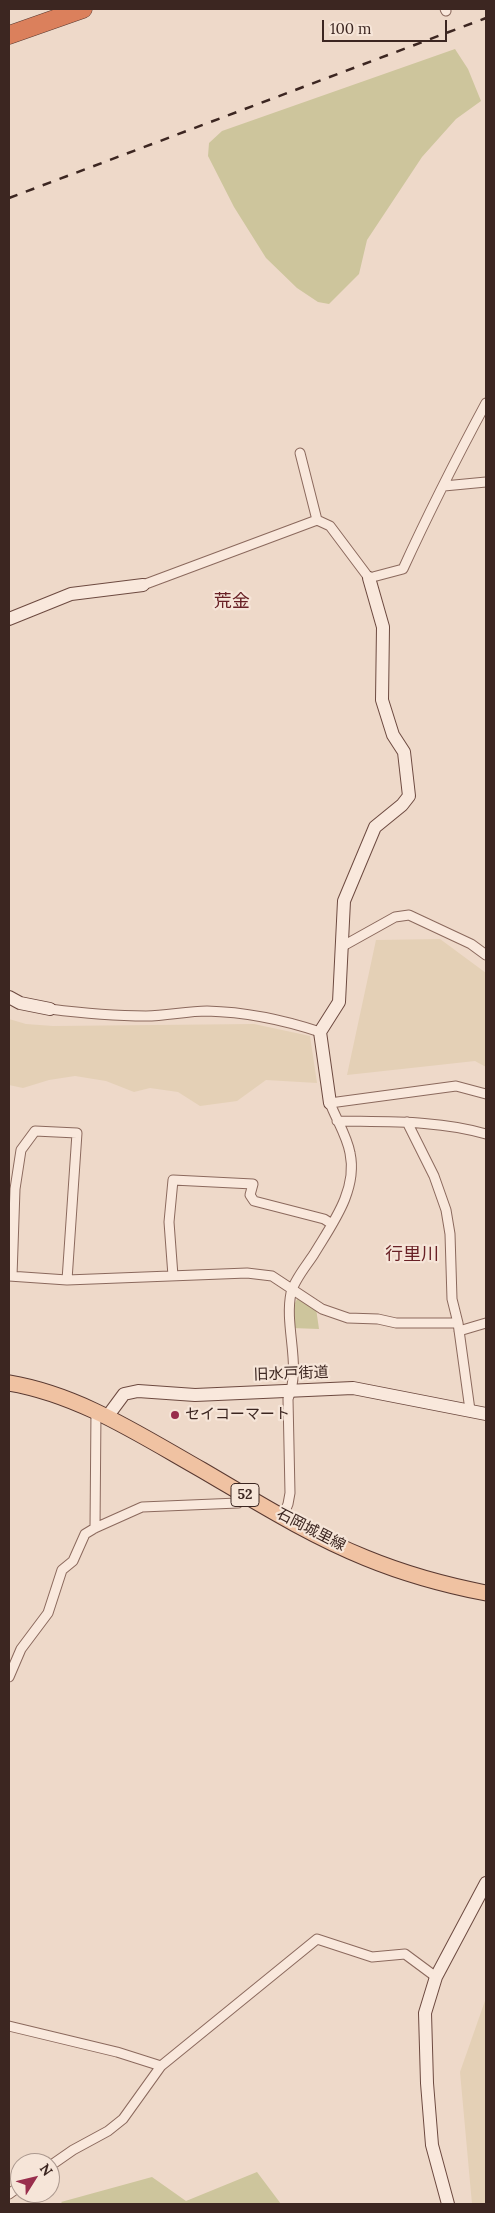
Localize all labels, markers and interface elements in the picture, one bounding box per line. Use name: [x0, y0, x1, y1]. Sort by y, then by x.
scale bar: [325, 10, 450, 42]
text: 100 m: [330, 19, 371, 38]
district label: 荒金: [214, 591, 250, 613]
district label: 行里川: [385, 1244, 439, 1266]
street label: 旧水戸街道: [253, 1364, 329, 1384]
place label: セイコーマート: [185, 1406, 290, 1424]
marker: セイコーマート: [169, 1409, 181, 1421]
road number: 52: [231, 1484, 259, 1506]
street label: 石岡城里線: [274, 1505, 348, 1555]
north arrow: [10, 2153, 60, 2203]
text: N: [36, 2160, 57, 2179]

